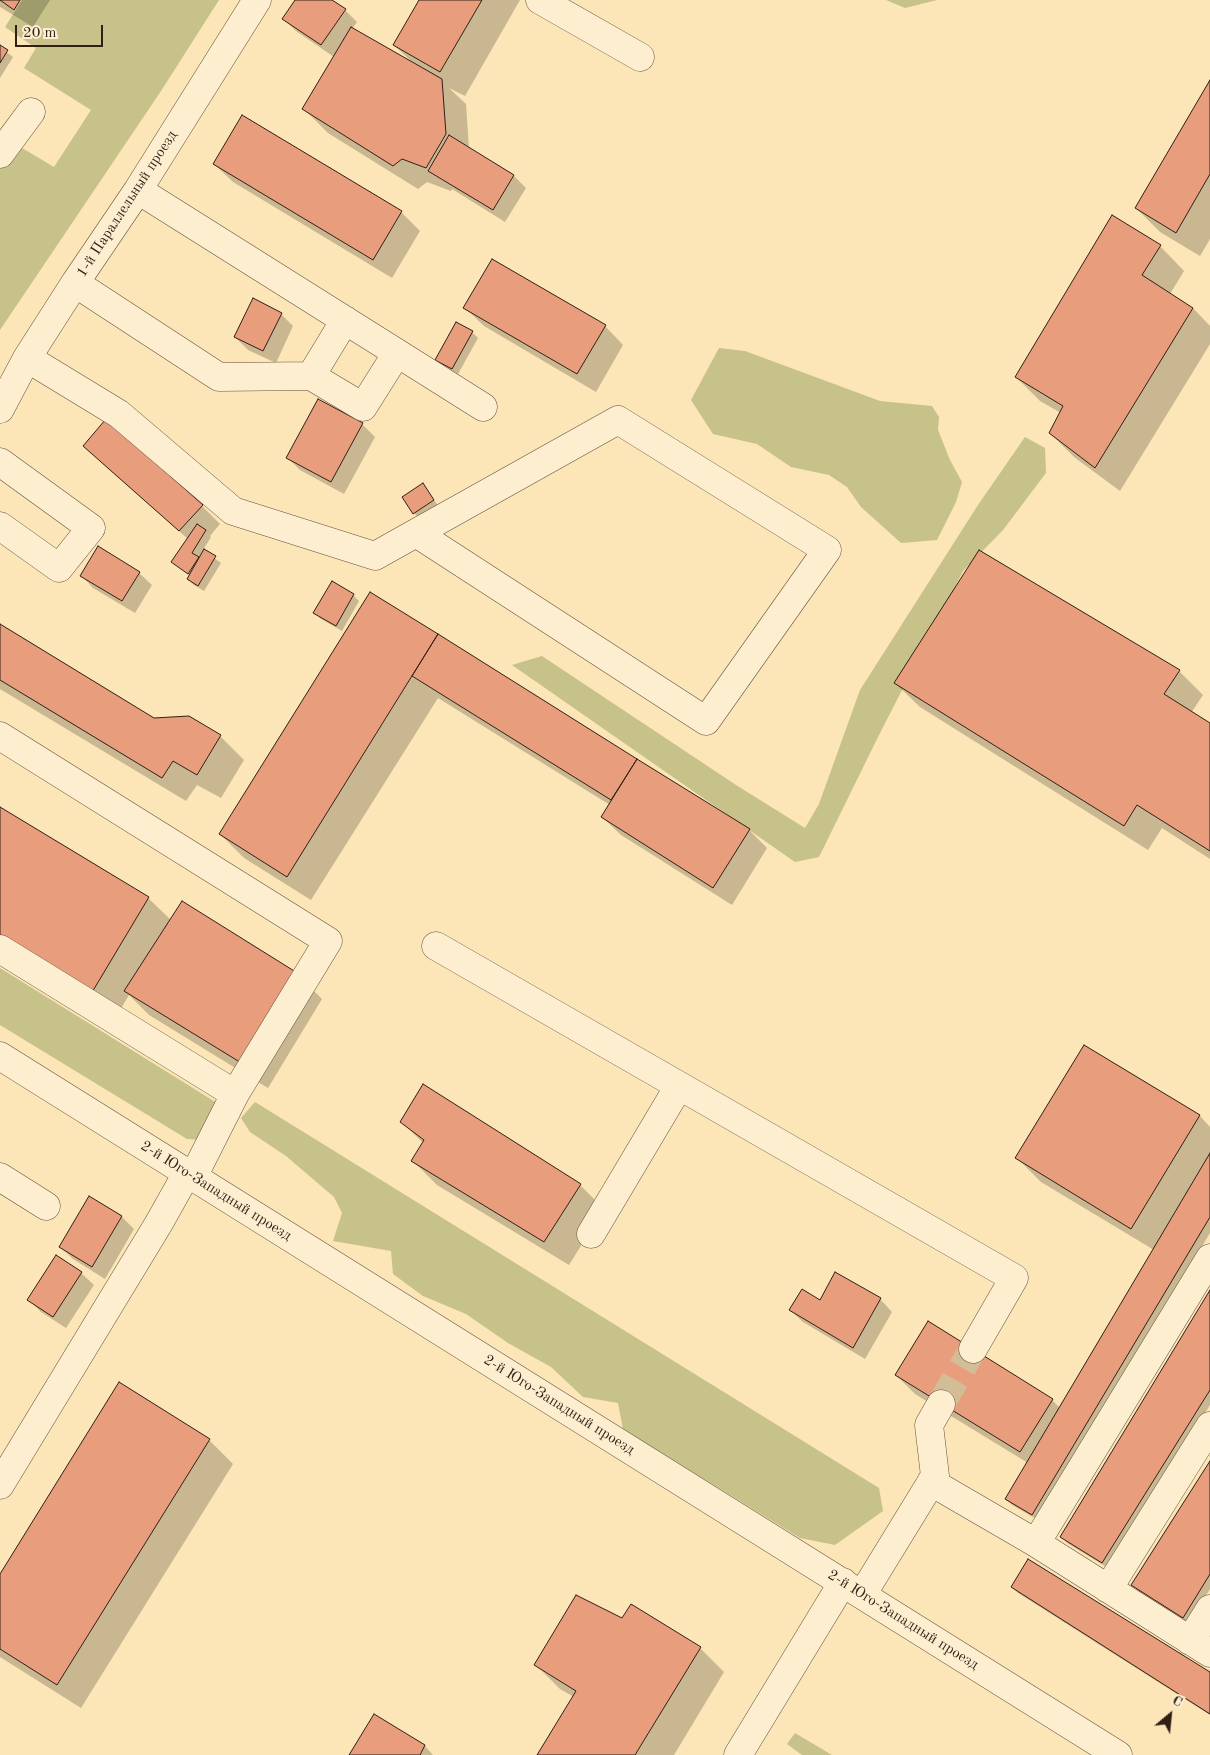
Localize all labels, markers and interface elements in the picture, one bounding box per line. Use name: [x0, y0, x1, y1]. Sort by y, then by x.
scale bar: [18, 15, 105, 47]
text: 20 m: [23, 26, 57, 41]
street label: 1-й Параллельный проезд: [73, 127, 181, 281]
street label: 2-й Юго-Западный проезд: [137, 1137, 295, 1245]
street label: 2-й Юго-Западный проезд: [480, 1351, 638, 1459]
street label: 2-й Юго-Западный проезд: [824, 1566, 982, 1674]
north arrow: [1145, 1690, 1195, 1740]
text: С: [1170, 1693, 1184, 1710]

